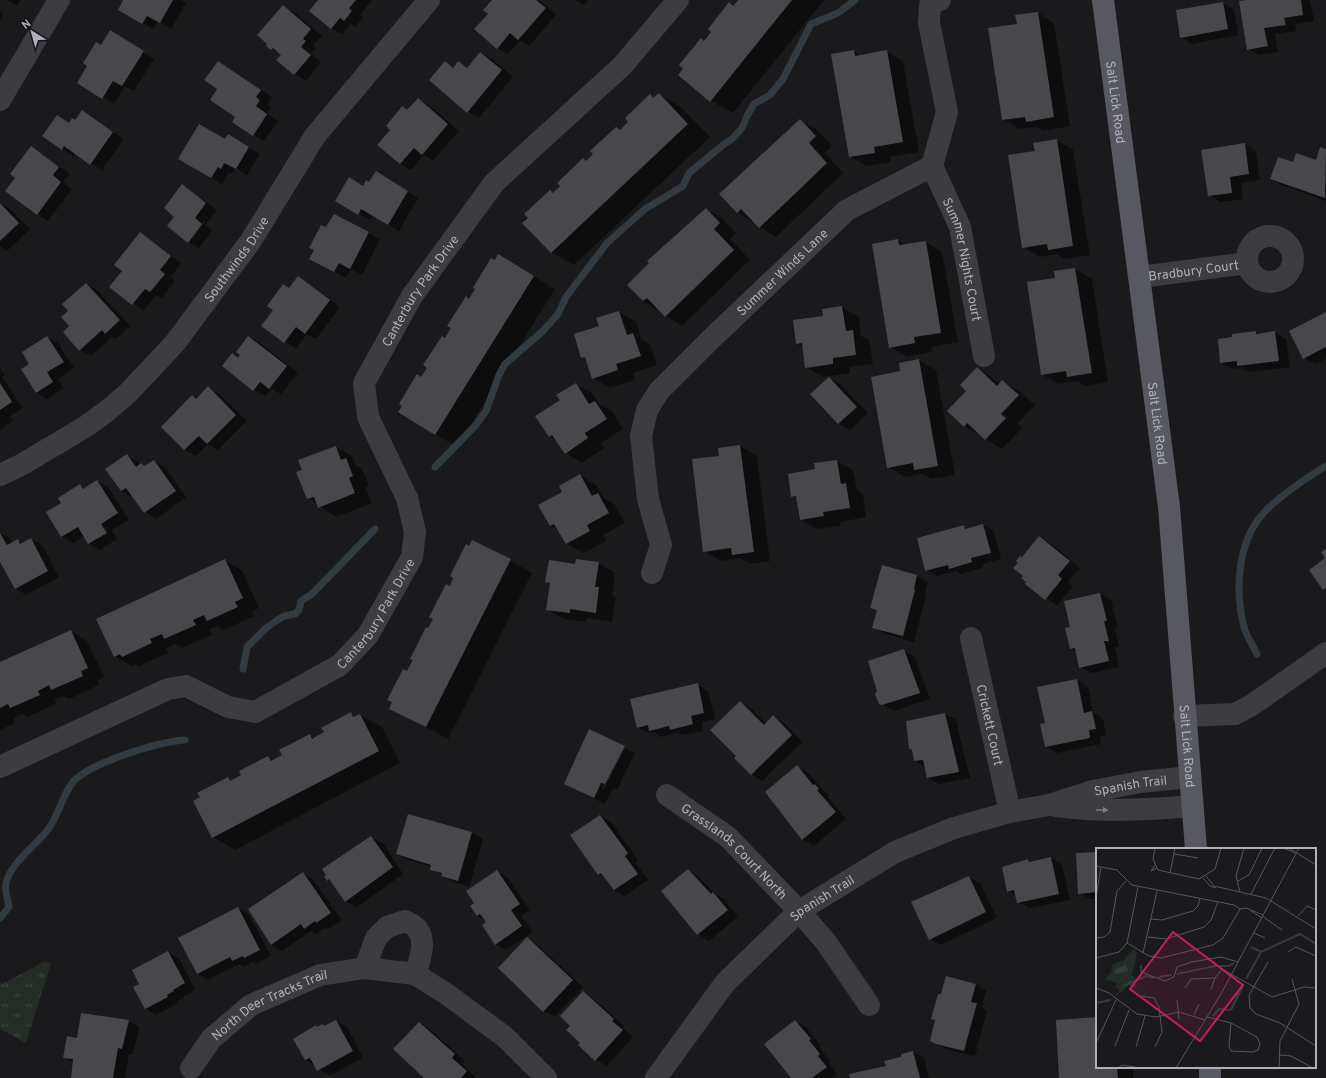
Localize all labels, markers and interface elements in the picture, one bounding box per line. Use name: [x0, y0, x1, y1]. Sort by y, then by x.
north arrow: [12, 12, 52, 52]
text: N: [19, 17, 34, 33]
street label: Salt Lick Road: [1101, 60, 1128, 145]
street label: Summer Nights Court: [938, 196, 983, 323]
street label: Southwinds Drive: [202, 214, 274, 306]
street label: Summer Winds Lane: [734, 226, 832, 320]
street label: Canterbury Park Drive: [380, 233, 463, 350]
street label: Bradbury Court: [1148, 258, 1240, 286]
street label: Salt Lick Road: [1143, 381, 1169, 466]
street label: Canterbury Park Drive: [334, 556, 419, 673]
street label: Crickett Court: [972, 683, 1005, 767]
street label: Salt Lick Road: [1175, 704, 1197, 788]
street label: Spanish Trail: [1093, 773, 1168, 801]
street label: Grasslands Court North: [677, 801, 790, 904]
one-way arrow: [1096, 807, 1109, 813]
inset map: [1096, 848, 1316, 1068]
street label: Spanish Trail: [787, 873, 858, 926]
street label: North Deer Tracks Trail: [209, 968, 329, 1045]

